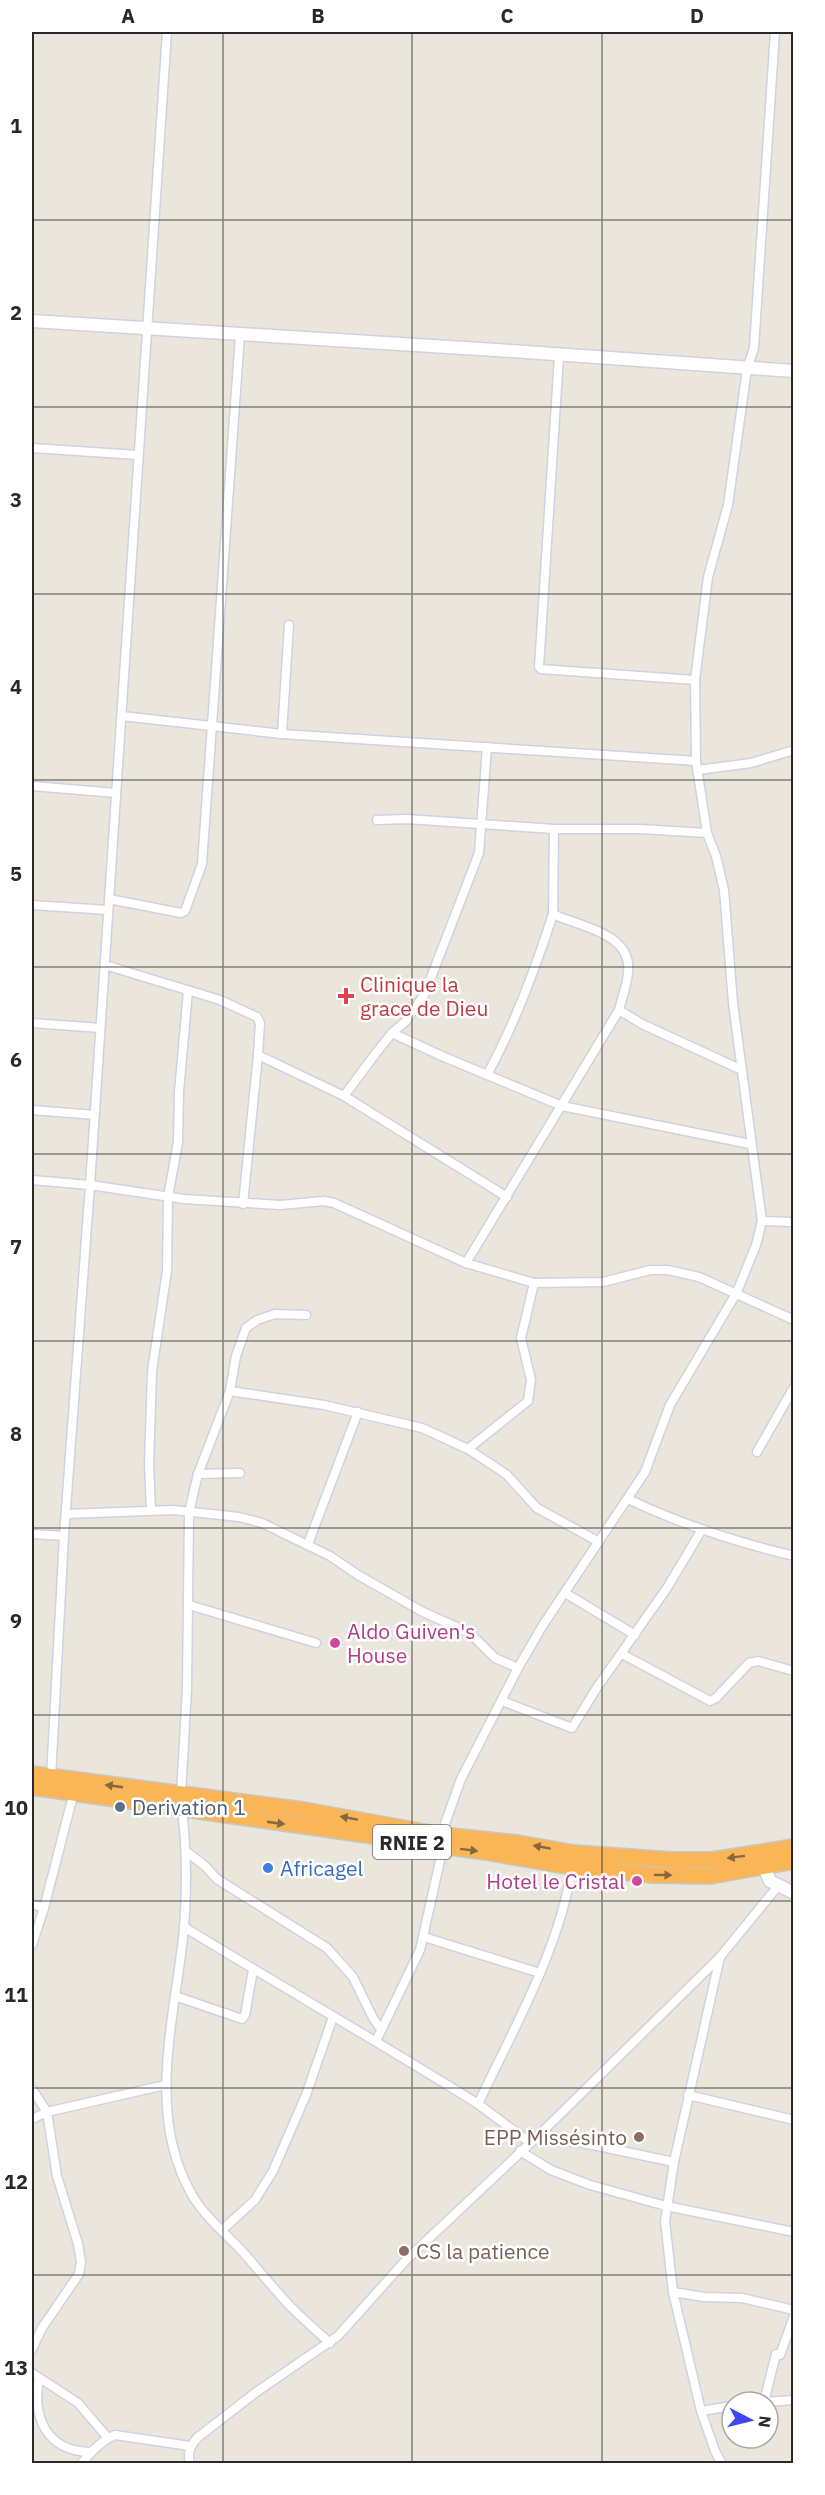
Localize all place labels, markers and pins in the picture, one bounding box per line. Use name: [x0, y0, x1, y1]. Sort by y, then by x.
place label: Clinique la grace de Dieu: [360, 970, 488, 1022]
marker: Clinique la grace de Dieu: [337, 987, 355, 1005]
place label: Aldo Guiven's House: [347, 1617, 475, 1669]
marker: Aldo Guiven's House: [328, 1636, 342, 1650]
place label: Derivation 1: [132, 1793, 246, 1821]
marker: Derivation 1: [113, 1800, 127, 1814]
place label: Africagel: [280, 1854, 363, 1882]
marker: Africagel: [261, 1861, 275, 1875]
place label: Hotel le Cristal: [486, 1867, 625, 1895]
marker: Hotel le Cristal: [630, 1874, 644, 1888]
place label: EPP Missésinto: [484, 2123, 627, 2151]
marker: EPP Missésinto: [632, 2130, 646, 2144]
place label: CS la patience: [416, 2237, 550, 2265]
marker: CS la patience: [397, 2244, 411, 2258]

